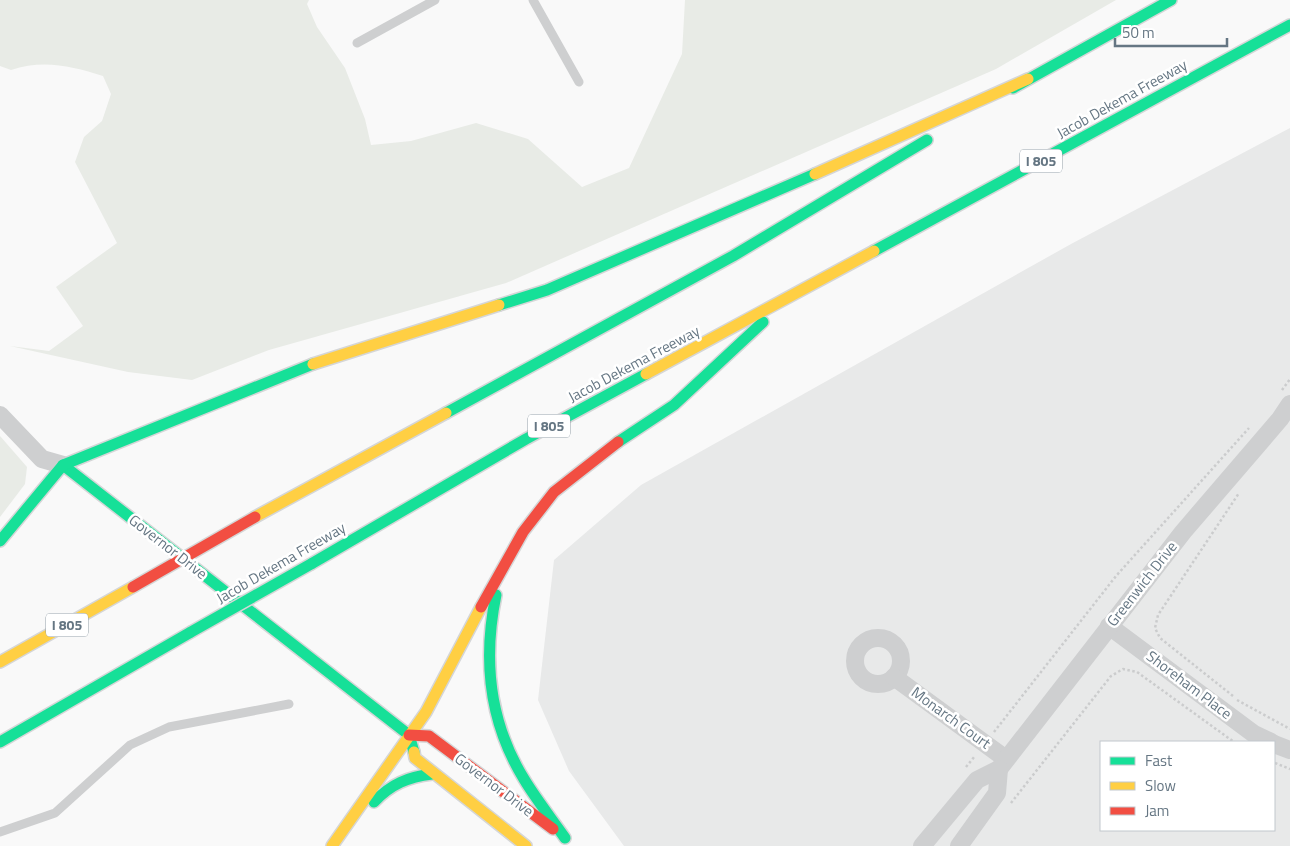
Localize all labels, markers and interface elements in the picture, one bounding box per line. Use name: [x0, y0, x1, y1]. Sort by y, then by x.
scale bar: [1115, 15, 1228, 47]
text: 50 m: [1122, 21, 1155, 44]
street label: Jacob Dekema Freeway: [1052, 53, 1191, 144]
road number: I 805: [1020, 150, 1062, 172]
street label: Jacob Dekema Freeway: [564, 319, 704, 408]
road number: I 805: [528, 414, 570, 438]
street label: Governor Drive: [124, 509, 212, 585]
street label: Jacob Dekema Freeway: [212, 516, 350, 609]
street label: Greenwich Drive: [1101, 536, 1182, 631]
road number: I 805: [46, 614, 88, 636]
street label: Shoreham Place: [1142, 645, 1237, 724]
street label: Monarch Court: [907, 681, 996, 755]
legend: [1100, 741, 1275, 831]
street label: Governor Drive: [450, 747, 539, 822]
text: Fast: [1145, 749, 1173, 772]
text: Slow: [1145, 774, 1176, 797]
text: Jam: [1145, 799, 1169, 822]

